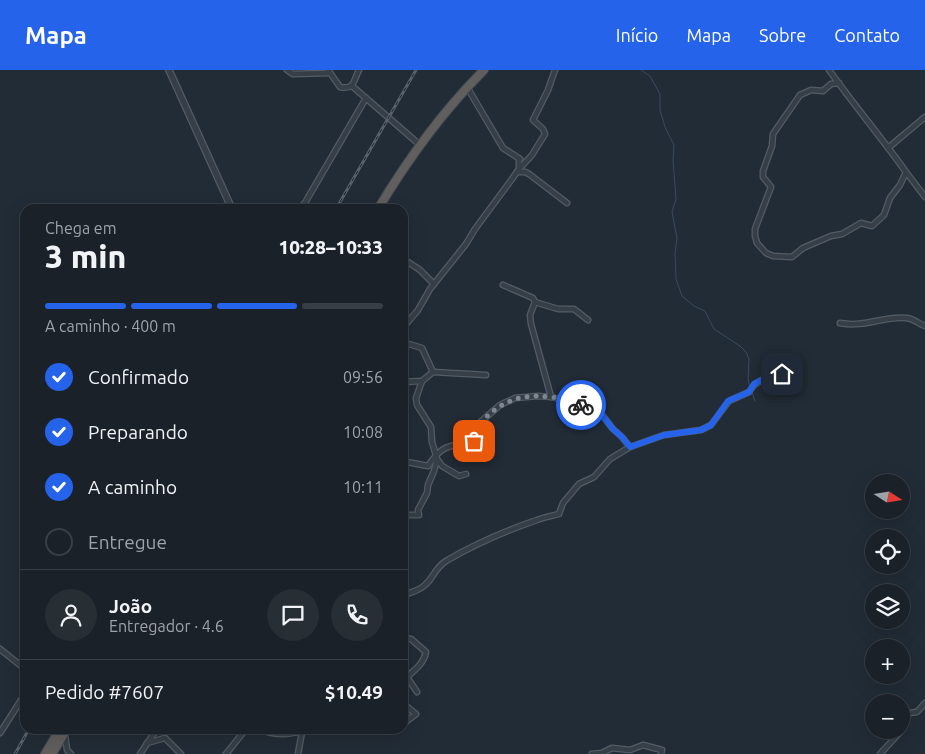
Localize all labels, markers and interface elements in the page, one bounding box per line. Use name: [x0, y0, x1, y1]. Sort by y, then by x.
text: Mapa: [25, 22, 87, 49]
text: Início: [616, 25, 658, 45]
text: Mapa: [686, 25, 731, 45]
text: Sobre: [759, 25, 806, 45]
text: Contato: [834, 25, 900, 45]
text: Chega em: [45, 219, 117, 237]
text: 10:28–10:33: [278, 236, 383, 258]
text: 3 min: [45, 238, 126, 274]
text: A caminho · 400 m: [45, 317, 176, 335]
pin: [761, 353, 803, 395]
icon: home: [768, 360, 796, 388]
icon: check: [45, 363, 73, 391]
text: Confirmado: [88, 366, 189, 388]
text: 09:56: [343, 368, 383, 386]
courier: [556, 380, 606, 430]
icon: bike: [567, 391, 595, 419]
icon: check: [45, 418, 73, 446]
pin: [453, 420, 495, 462]
text: Preparando: [88, 421, 188, 443]
text: 10:08: [343, 423, 383, 441]
icon: bag: [460, 427, 488, 455]
icon: check: [45, 473, 73, 501]
north arrow: [865, 474, 910, 519]
map controls: [865, 474, 910, 739]
text: A caminho: [88, 476, 177, 498]
text: 10:11: [343, 478, 383, 496]
button: locate: [865, 529, 910, 574]
text: Entregue: [88, 531, 167, 553]
button: layers: [865, 584, 910, 629]
button: person: [45, 589, 97, 641]
button: chat: [267, 589, 319, 641]
button: phone: [331, 589, 383, 641]
text: João: [109, 595, 152, 617]
text: Entregador · 4.6: [109, 617, 224, 635]
button: +: [865, 639, 910, 684]
text: Pedido #7607: [45, 681, 164, 703]
text: $10.49: [325, 681, 383, 703]
button: −: [865, 694, 910, 739]

